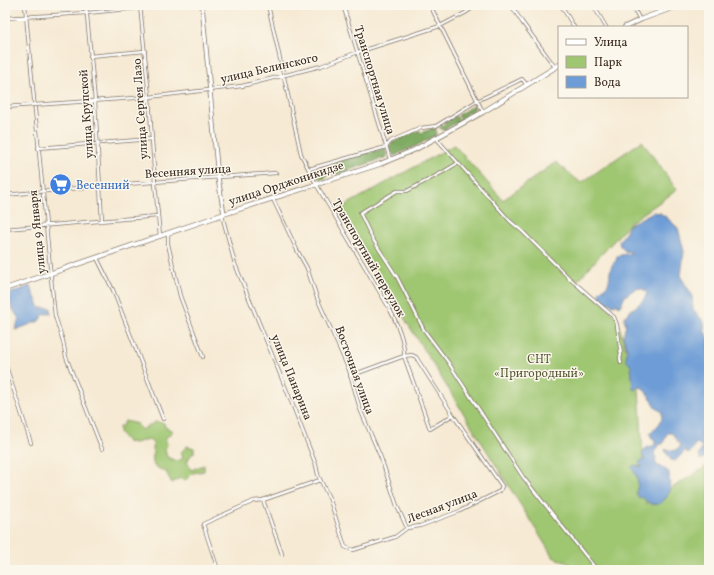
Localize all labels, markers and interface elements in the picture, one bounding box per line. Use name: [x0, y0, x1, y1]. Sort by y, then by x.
street label: Транспортная улица: [350, 24, 398, 137]
legend: [558, 26, 688, 98]
text: Улица: [594, 35, 627, 51]
street label: улица Белинского: [219, 50, 320, 88]
text: Парк: [594, 55, 622, 71]
street label: улица Сергея Лазо: [129, 58, 153, 160]
street label: улица Крупской: [76, 69, 98, 159]
text: Вода: [594, 75, 621, 91]
street label: улица Орджоникидзе: [227, 158, 346, 210]
street label: Весенняя улица: [144, 161, 232, 183]
supermarket icon: Весенний: [47, 172, 73, 198]
place label: Весенний: [76, 178, 129, 194]
street label: улица 9 Января: [26, 189, 50, 275]
street label: Транспортный переулок: [328, 196, 409, 321]
street label: Восточная улица: [331, 324, 378, 417]
street label: улица Панарина: [267, 332, 316, 423]
park label: СНТ «Пригородный»: [494, 352, 584, 382]
street label: Лесная улица: [405, 486, 480, 528]

